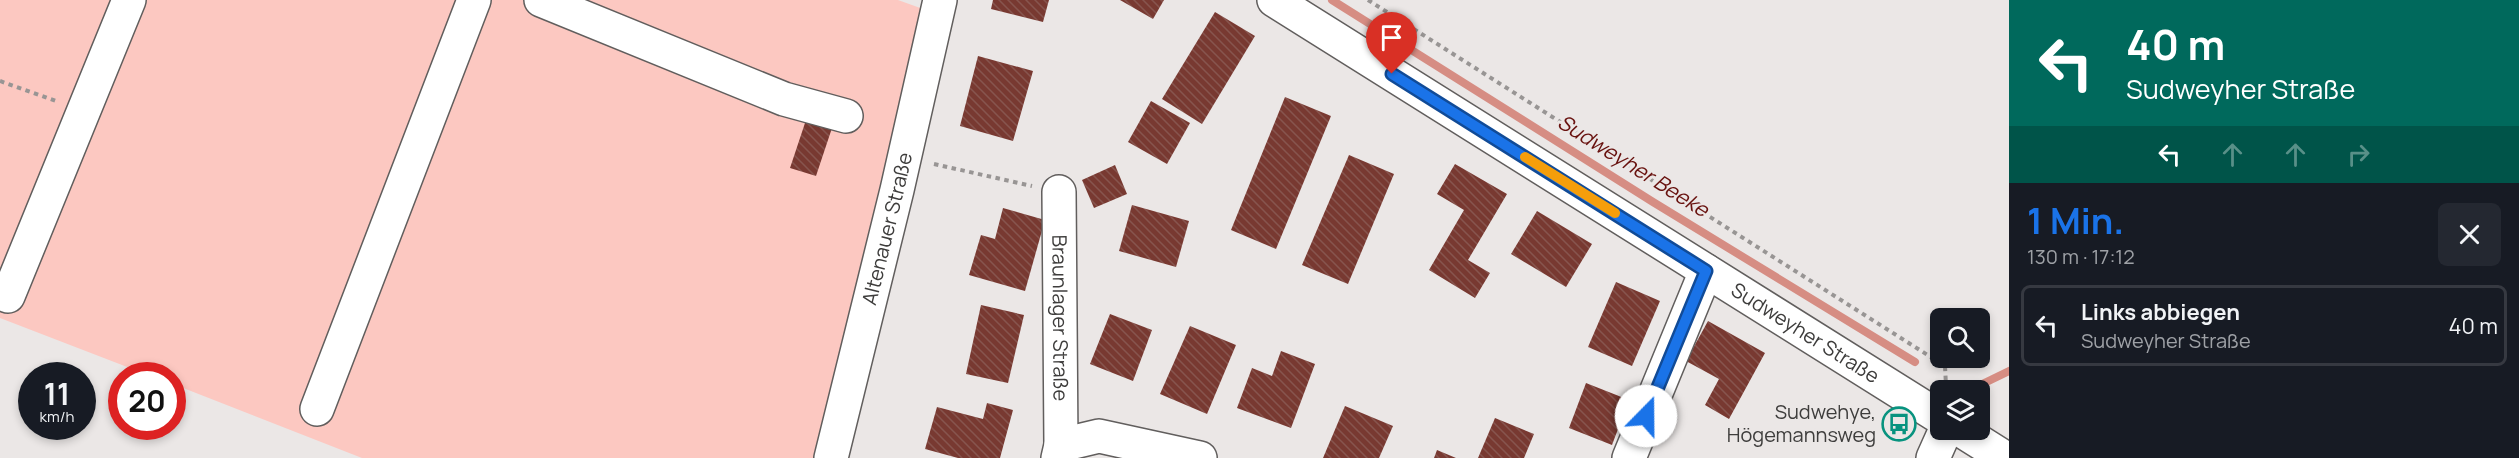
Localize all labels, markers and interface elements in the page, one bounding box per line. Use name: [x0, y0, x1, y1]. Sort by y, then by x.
pin: [1366, 12, 1417, 74]
text: 40 m: [2126, 15, 2225, 73]
icon: arrive: [1375, 21, 1408, 54]
icon: left: [2027, 24, 2105, 102]
text: Sudweyher Straße: [2126, 70, 2355, 107]
water label: Sudweyher Beeke: [1553, 107, 1716, 224]
icon: left: [2153, 138, 2186, 171]
icon: ahead: [2216, 138, 2249, 171]
icon: ahead: [2279, 138, 2312, 171]
icon: right: [2342, 138, 2375, 171]
street label: Altenauer Straße: [855, 150, 918, 308]
text: 1 Min.: [2027, 196, 2124, 245]
button: close: [2438, 203, 2501, 266]
street label: Braunlager Straße: [1046, 235, 1075, 401]
text: 130 m · 17:12: [2027, 243, 2135, 270]
street label: Sudweyher Straße: [1726, 276, 1885, 389]
text: Links abbiegen: [2081, 297, 2240, 327]
map controls: [1930, 308, 1990, 440]
button: search: [1930, 308, 1990, 368]
icon: left: [2030, 309, 2063, 342]
text: 40 m: [2449, 311, 2498, 341]
text: Sudweyher Straße: [2081, 327, 2251, 354]
speed limit sign: 20: [108, 362, 186, 440]
text: 11: [44, 373, 70, 414]
button: layers: [1930, 380, 1990, 440]
position arrow: [1614, 384, 1678, 448]
place label: Sudwehye, Högemannsweg: [1727, 398, 1876, 448]
text: km/h: [40, 406, 74, 427]
bus stop icon: Sudwehye, Högemannsweg: [1881, 406, 1917, 442]

